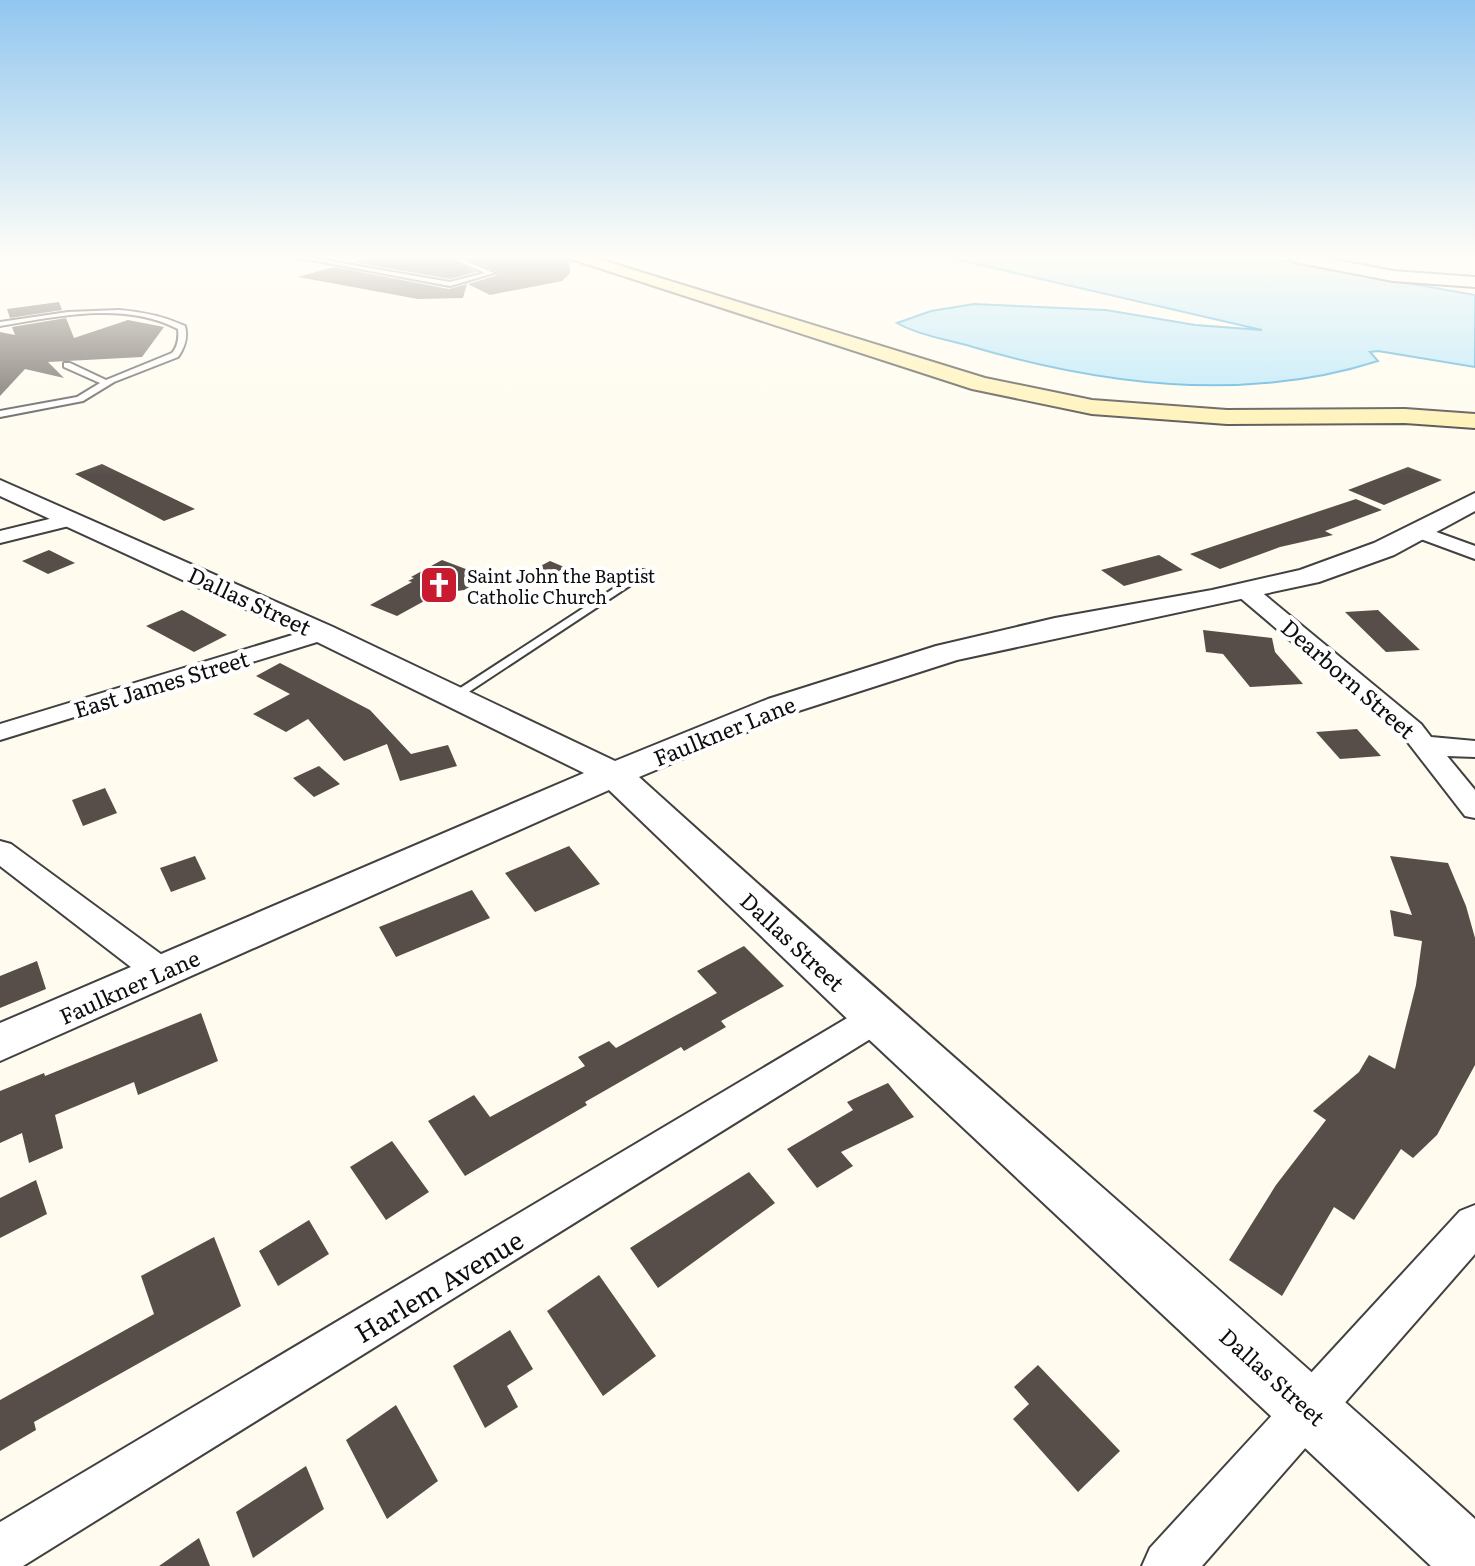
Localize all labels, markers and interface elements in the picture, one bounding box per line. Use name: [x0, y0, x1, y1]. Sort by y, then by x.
street label: Dallas Street: [183, 557, 317, 643]
place label: Saint John the Baptist Catholic Church: [467, 562, 656, 610]
church icon: Saint John the Baptist Catholic Church: [418, 564, 460, 606]
street label: Dearborn Street: [1275, 610, 1423, 746]
street label: East James Street: [70, 641, 253, 725]
street label: Faulkner Lane: [648, 687, 800, 773]
street label: Dallas Street: [733, 884, 853, 998]
street label: Faulkner Lane: [54, 940, 204, 1032]
street label: Harlem Avenue: [346, 1219, 530, 1351]
street label: Dallas Street: [1213, 1319, 1333, 1433]

